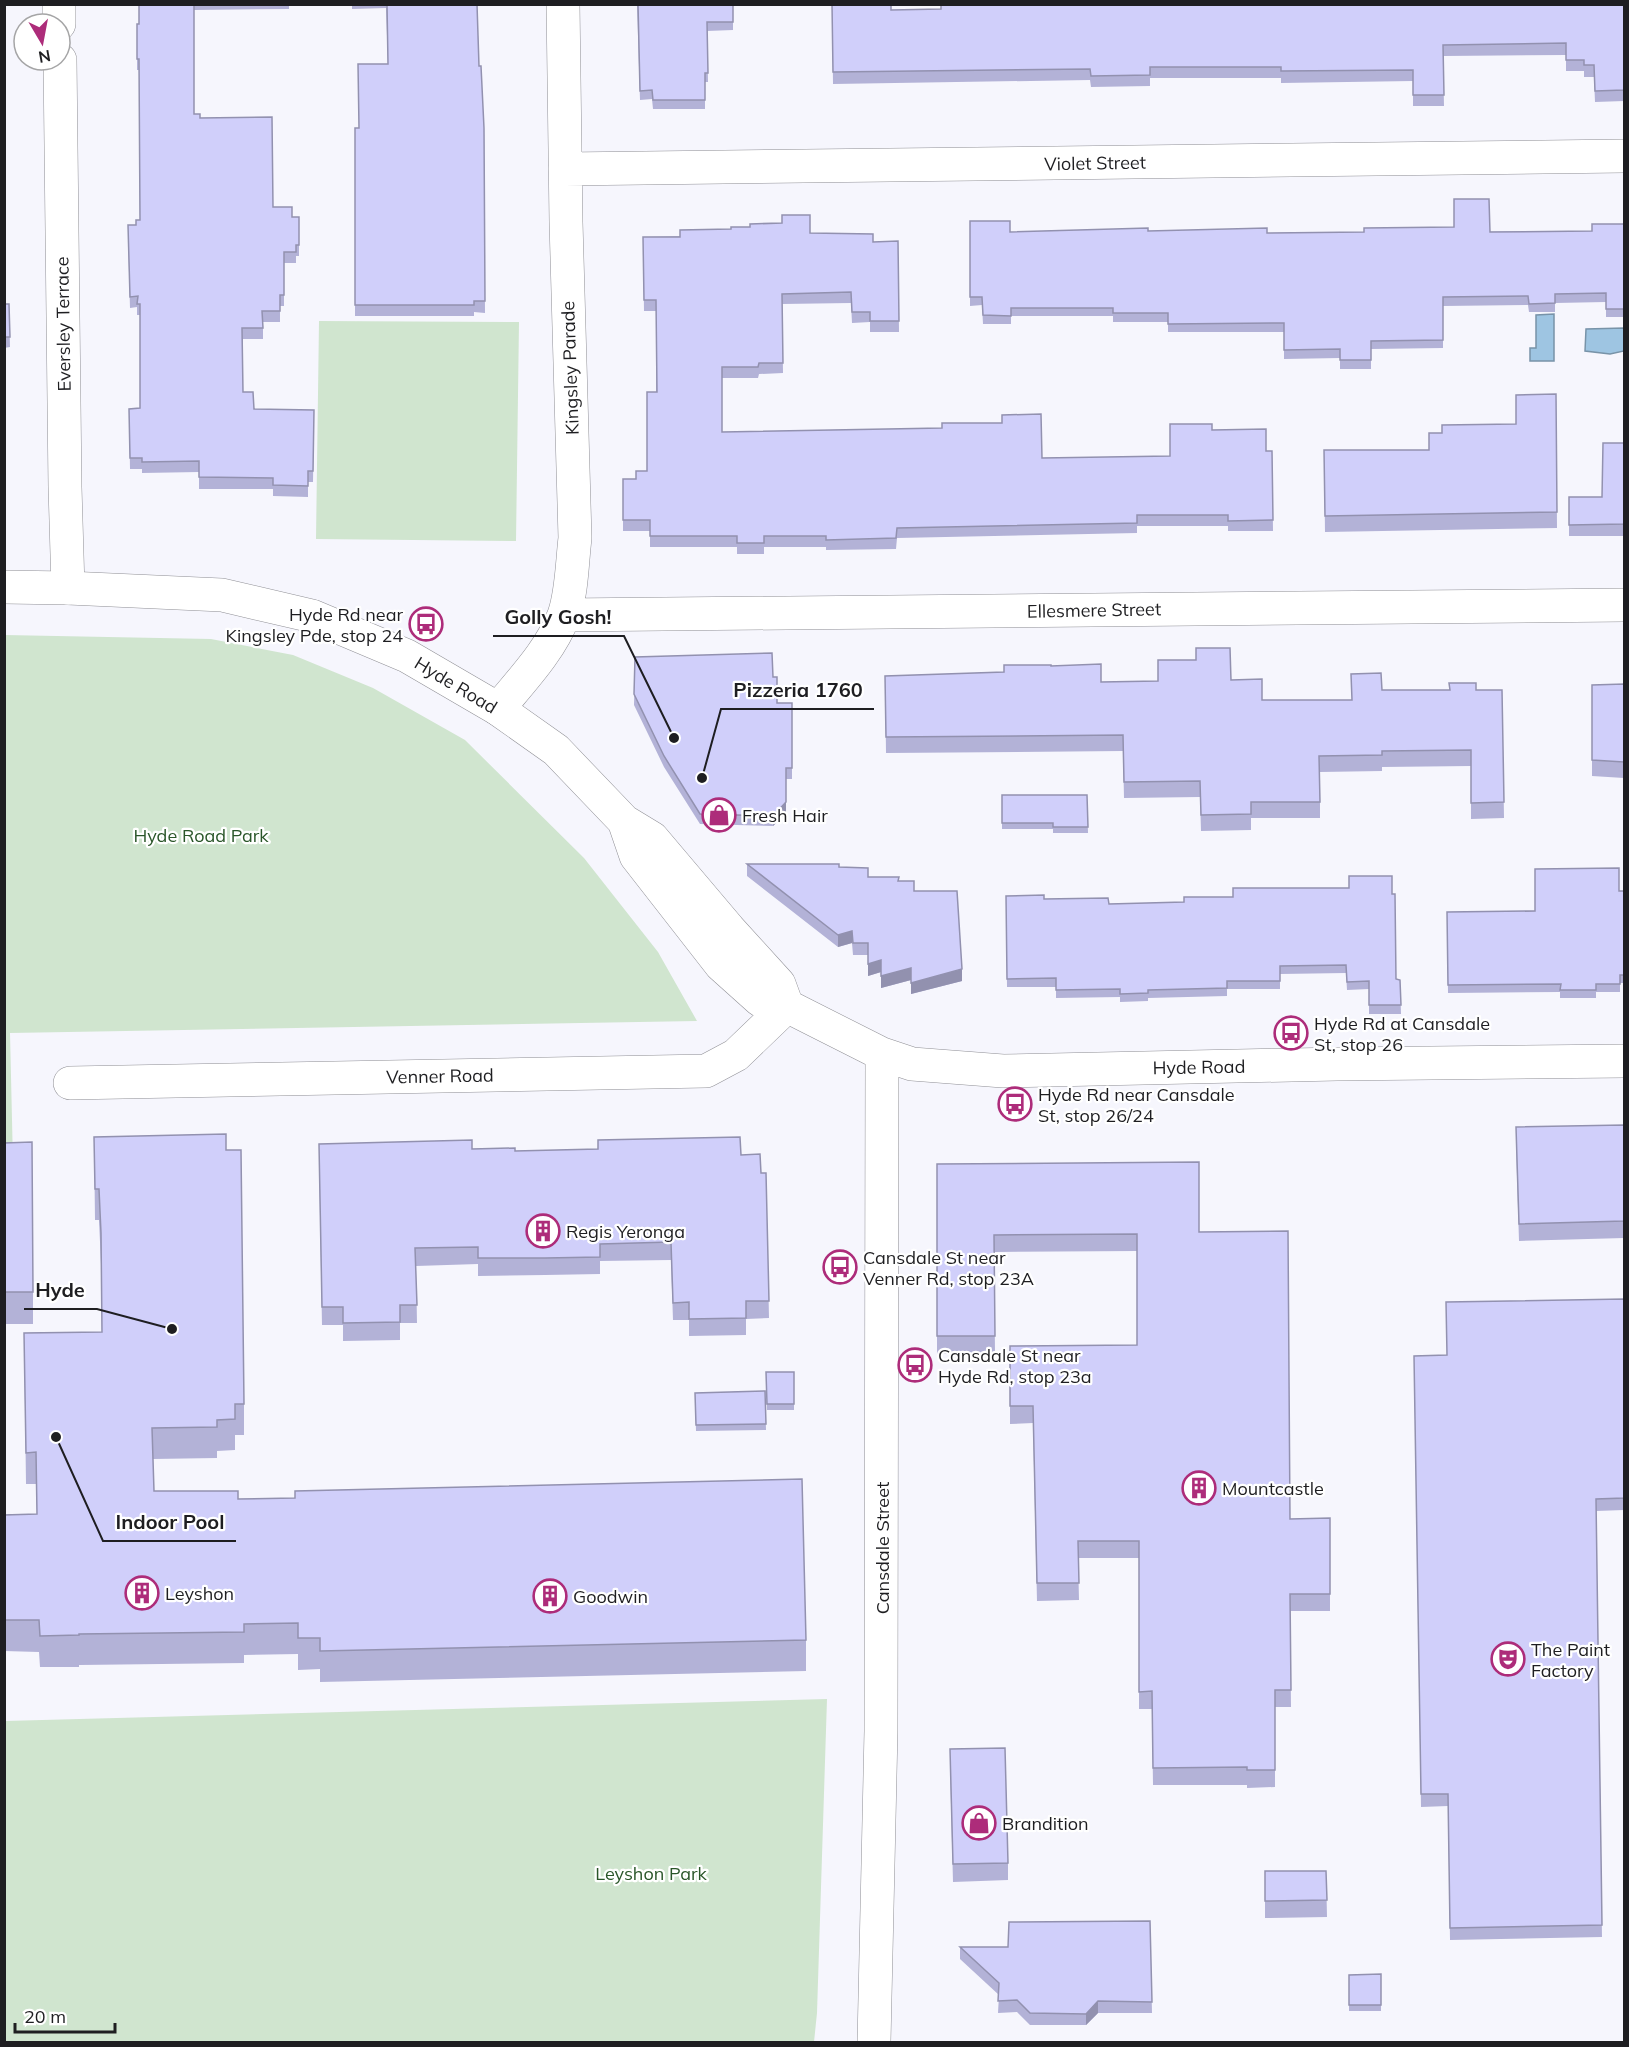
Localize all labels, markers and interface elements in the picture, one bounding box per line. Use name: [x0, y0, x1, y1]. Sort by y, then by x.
north arrow: [12, 12, 72, 72]
text: N: [37, 46, 52, 68]
street label: Violet Street: [1044, 151, 1146, 175]
street label: Eversley Terrace: [50, 256, 76, 392]
street label: Kingsley Parade: [556, 301, 584, 435]
street label: Ellesmere Street: [1027, 597, 1161, 623]
callout: Golly Gosh!: [493, 598, 624, 636]
place label: Hyde Rd near Kingsley Pde, stop 24: [226, 603, 403, 647]
text: Golly Gosh!: [504, 604, 612, 629]
bus stop icon: Hyde Rd near Kingsley Pde, stop 24: [408, 606, 444, 642]
street label: Hyde Road: [410, 651, 502, 719]
callout: Pizzeria 1760: [721, 671, 874, 709]
text: Pizzeria 1760: [733, 677, 863, 702]
shop icon: Fresh Hair: [701, 797, 737, 833]
place label: Fresh Hair: [742, 804, 828, 827]
park label: Hyde Road Park: [133, 824, 269, 847]
place label: Hyde Rd at Cansdale St, stop 26: [1314, 1012, 1490, 1056]
bus stop icon: Hyde Rd at Cansdale St, stop 26: [1273, 1015, 1309, 1051]
street label: Hyde Road: [1152, 1055, 1246, 1079]
street label: Venner Road: [386, 1064, 494, 1088]
place label: Hyde Rd near Cansdale St, stop 26/24: [1038, 1083, 1235, 1127]
bus stop icon: Hyde Rd near Cansdale St, stop 26/24: [997, 1086, 1033, 1122]
building icon: Regis Yeronga: [525, 1213, 561, 1249]
place label: Regis Yeronga: [566, 1220, 685, 1243]
place label: Cansdale St near Venner Rd, stop 23A: [863, 1246, 1034, 1290]
bus stop icon: Cansdale St near Venner Rd, stop 23A: [822, 1249, 858, 1285]
callout: Hyde: [24, 1271, 97, 1309]
text: Hyde: [35, 1277, 85, 1302]
place label: Cansdale St near Hyde Rd, stop 23a: [938, 1344, 1092, 1388]
bus stop icon: Cansdale St near Hyde Rd, stop 23a: [897, 1347, 933, 1383]
building icon: Mountcastle: [1181, 1470, 1217, 1506]
place label: Mountcastle: [1222, 1477, 1324, 1500]
street label: Cansdale Street: [871, 1482, 894, 1614]
callout: Indoor Pool: [103, 1503, 236, 1541]
text: Indoor Pool: [116, 1509, 224, 1534]
building icon: Leyshon: [124, 1575, 160, 1611]
building icon: Goodwin: [532, 1578, 568, 1614]
place label: Leyshon: [165, 1582, 234, 1605]
place label: Goodwin: [573, 1585, 648, 1608]
place label: The Paint Factory: [1531, 1638, 1610, 1682]
theatre icon: The Paint Factory: [1490, 1641, 1526, 1677]
shop icon: Brandition: [961, 1805, 997, 1841]
place label: Brandition: [1002, 1812, 1089, 1835]
park label: Leyshon Park: [595, 1862, 708, 1885]
scale bar: [15, 1996, 116, 2034]
text: 20 m: [24, 2005, 66, 2028]

